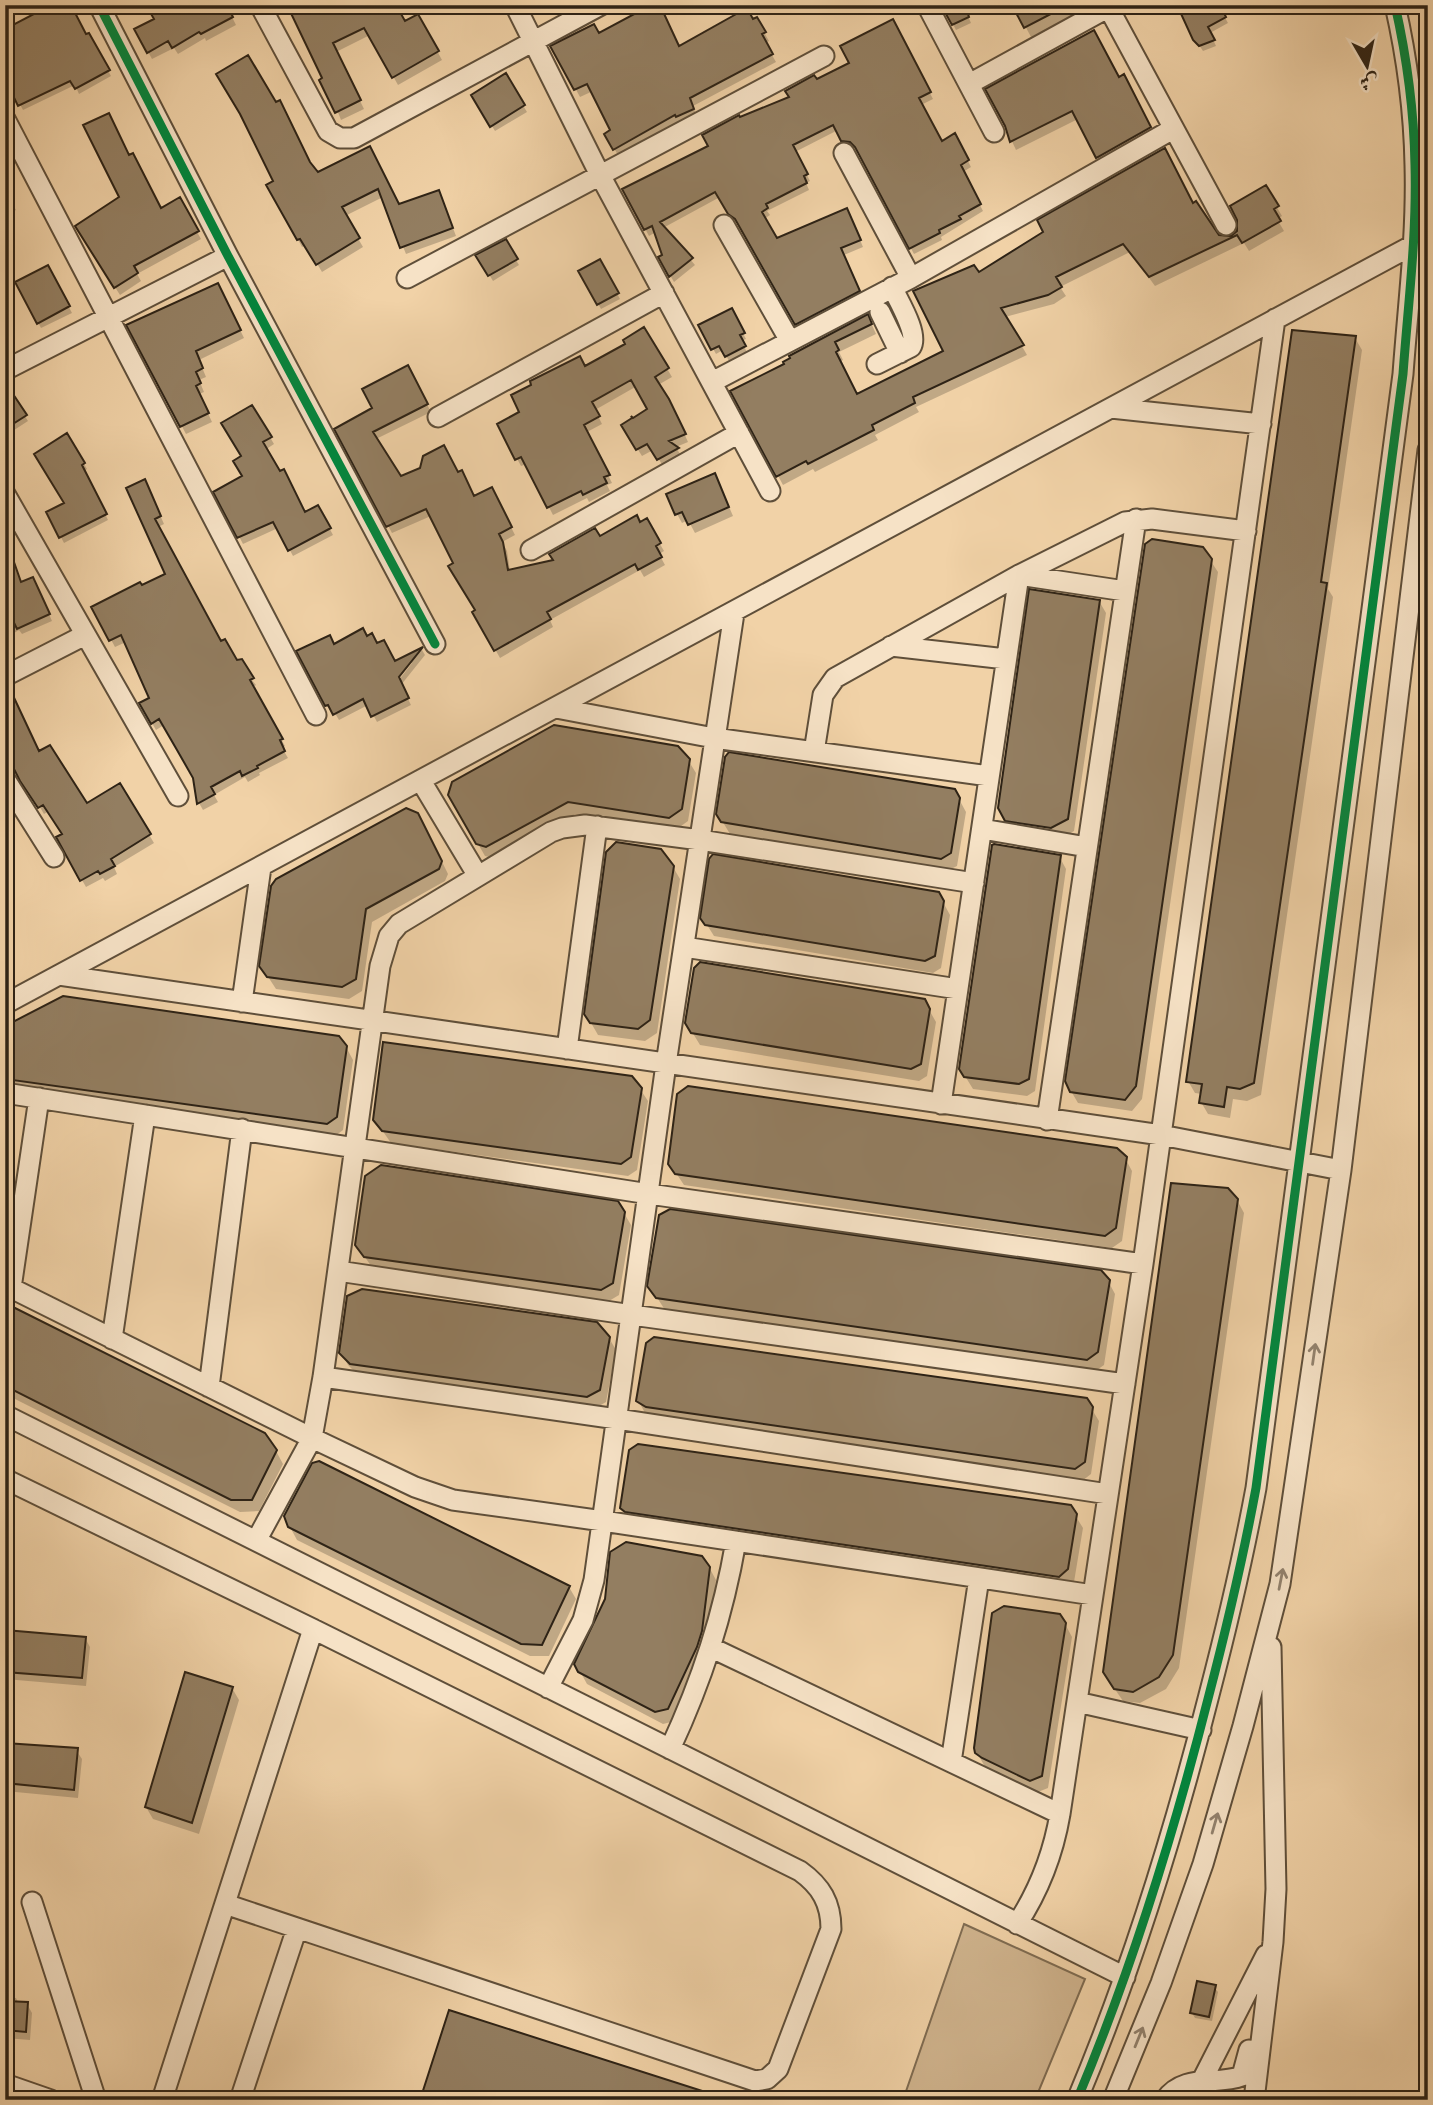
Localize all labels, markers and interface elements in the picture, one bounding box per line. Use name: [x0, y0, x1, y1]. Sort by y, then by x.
north arrow: [1332, 32, 1402, 102]
text: ش: [1358, 67, 1381, 94]
one-way arrow: [1308, 1343, 1321, 1366]
one-way arrow: [1274, 1568, 1288, 1591]
one-way arrow: [1209, 1812, 1222, 1834]
one-way arrow: [1133, 2026, 1146, 2048]

